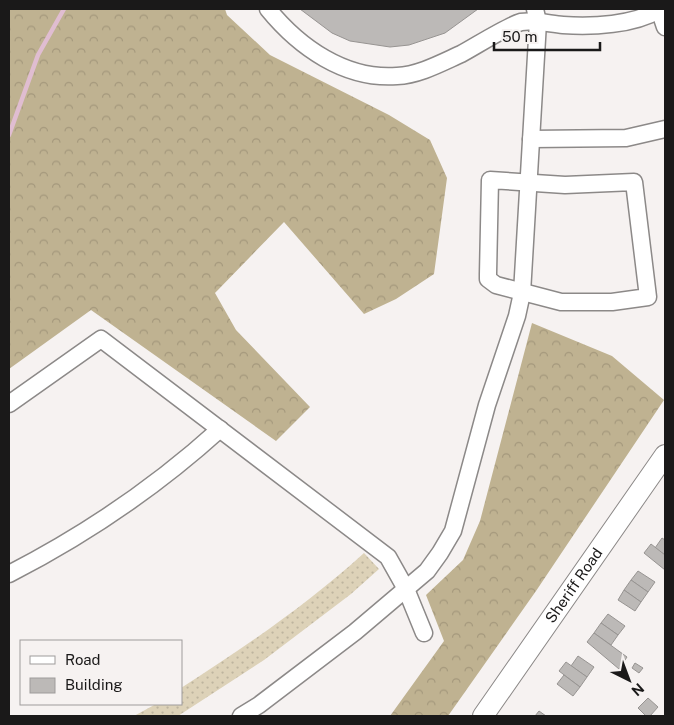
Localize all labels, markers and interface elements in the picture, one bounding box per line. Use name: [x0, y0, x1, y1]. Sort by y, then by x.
scale bar: [494, 20, 600, 52]
text: 50 m: [502, 28, 537, 45]
street label: Sheriff Road: [542, 545, 606, 626]
legend: [20, 640, 182, 705]
text: Road: [65, 651, 101, 668]
north arrow: [604, 655, 654, 705]
text: Building: [65, 676, 123, 693]
text: N: [628, 680, 647, 699]

